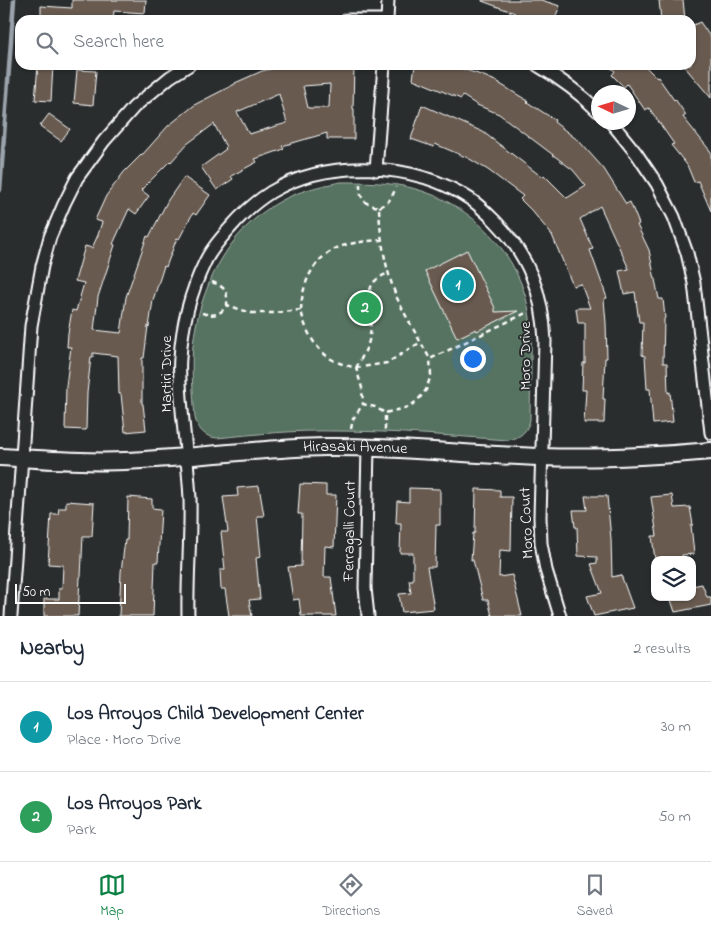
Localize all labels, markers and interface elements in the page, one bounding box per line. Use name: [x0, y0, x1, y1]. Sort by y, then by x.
search box: [15, 15, 696, 70]
icon: search: [33, 29, 61, 57]
text: Search here: [73, 29, 164, 56]
north arrow: [591, 85, 636, 130]
pin: 1: [442, 266, 474, 304]
pin: 2: [349, 289, 381, 327]
street label: Moro Drive: [514, 321, 538, 390]
street label: Martiri Drive: [155, 335, 179, 412]
your location: [460, 346, 486, 372]
street label: Hirasaki Avenue: [303, 435, 409, 461]
street label: Ferragalli Court: [337, 480, 363, 583]
street label: Moro Court: [513, 486, 541, 560]
map controls: [651, 556, 696, 601]
button: layers: [651, 556, 696, 601]
scale bar: [15, 581, 126, 604]
text: 50 m: [22, 582, 50, 603]
text: Nearby: [20, 634, 84, 664]
text: 2 results: [633, 637, 691, 661]
text: Los Arroyos Child Development Center: [67, 701, 364, 728]
text: 1: [33, 715, 39, 739]
text: 30 m: [661, 715, 691, 739]
text: Place · Moro Drive: [67, 728, 181, 752]
text: Los Arroyos Park: [67, 791, 201, 818]
text: 2: [32, 805, 40, 829]
text: 50 m: [659, 805, 691, 829]
text: Park: [67, 818, 96, 842]
tab: Map: [98, 871, 126, 922]
tab: Directions: [322, 871, 380, 922]
tab: Saved: [576, 871, 613, 922]

